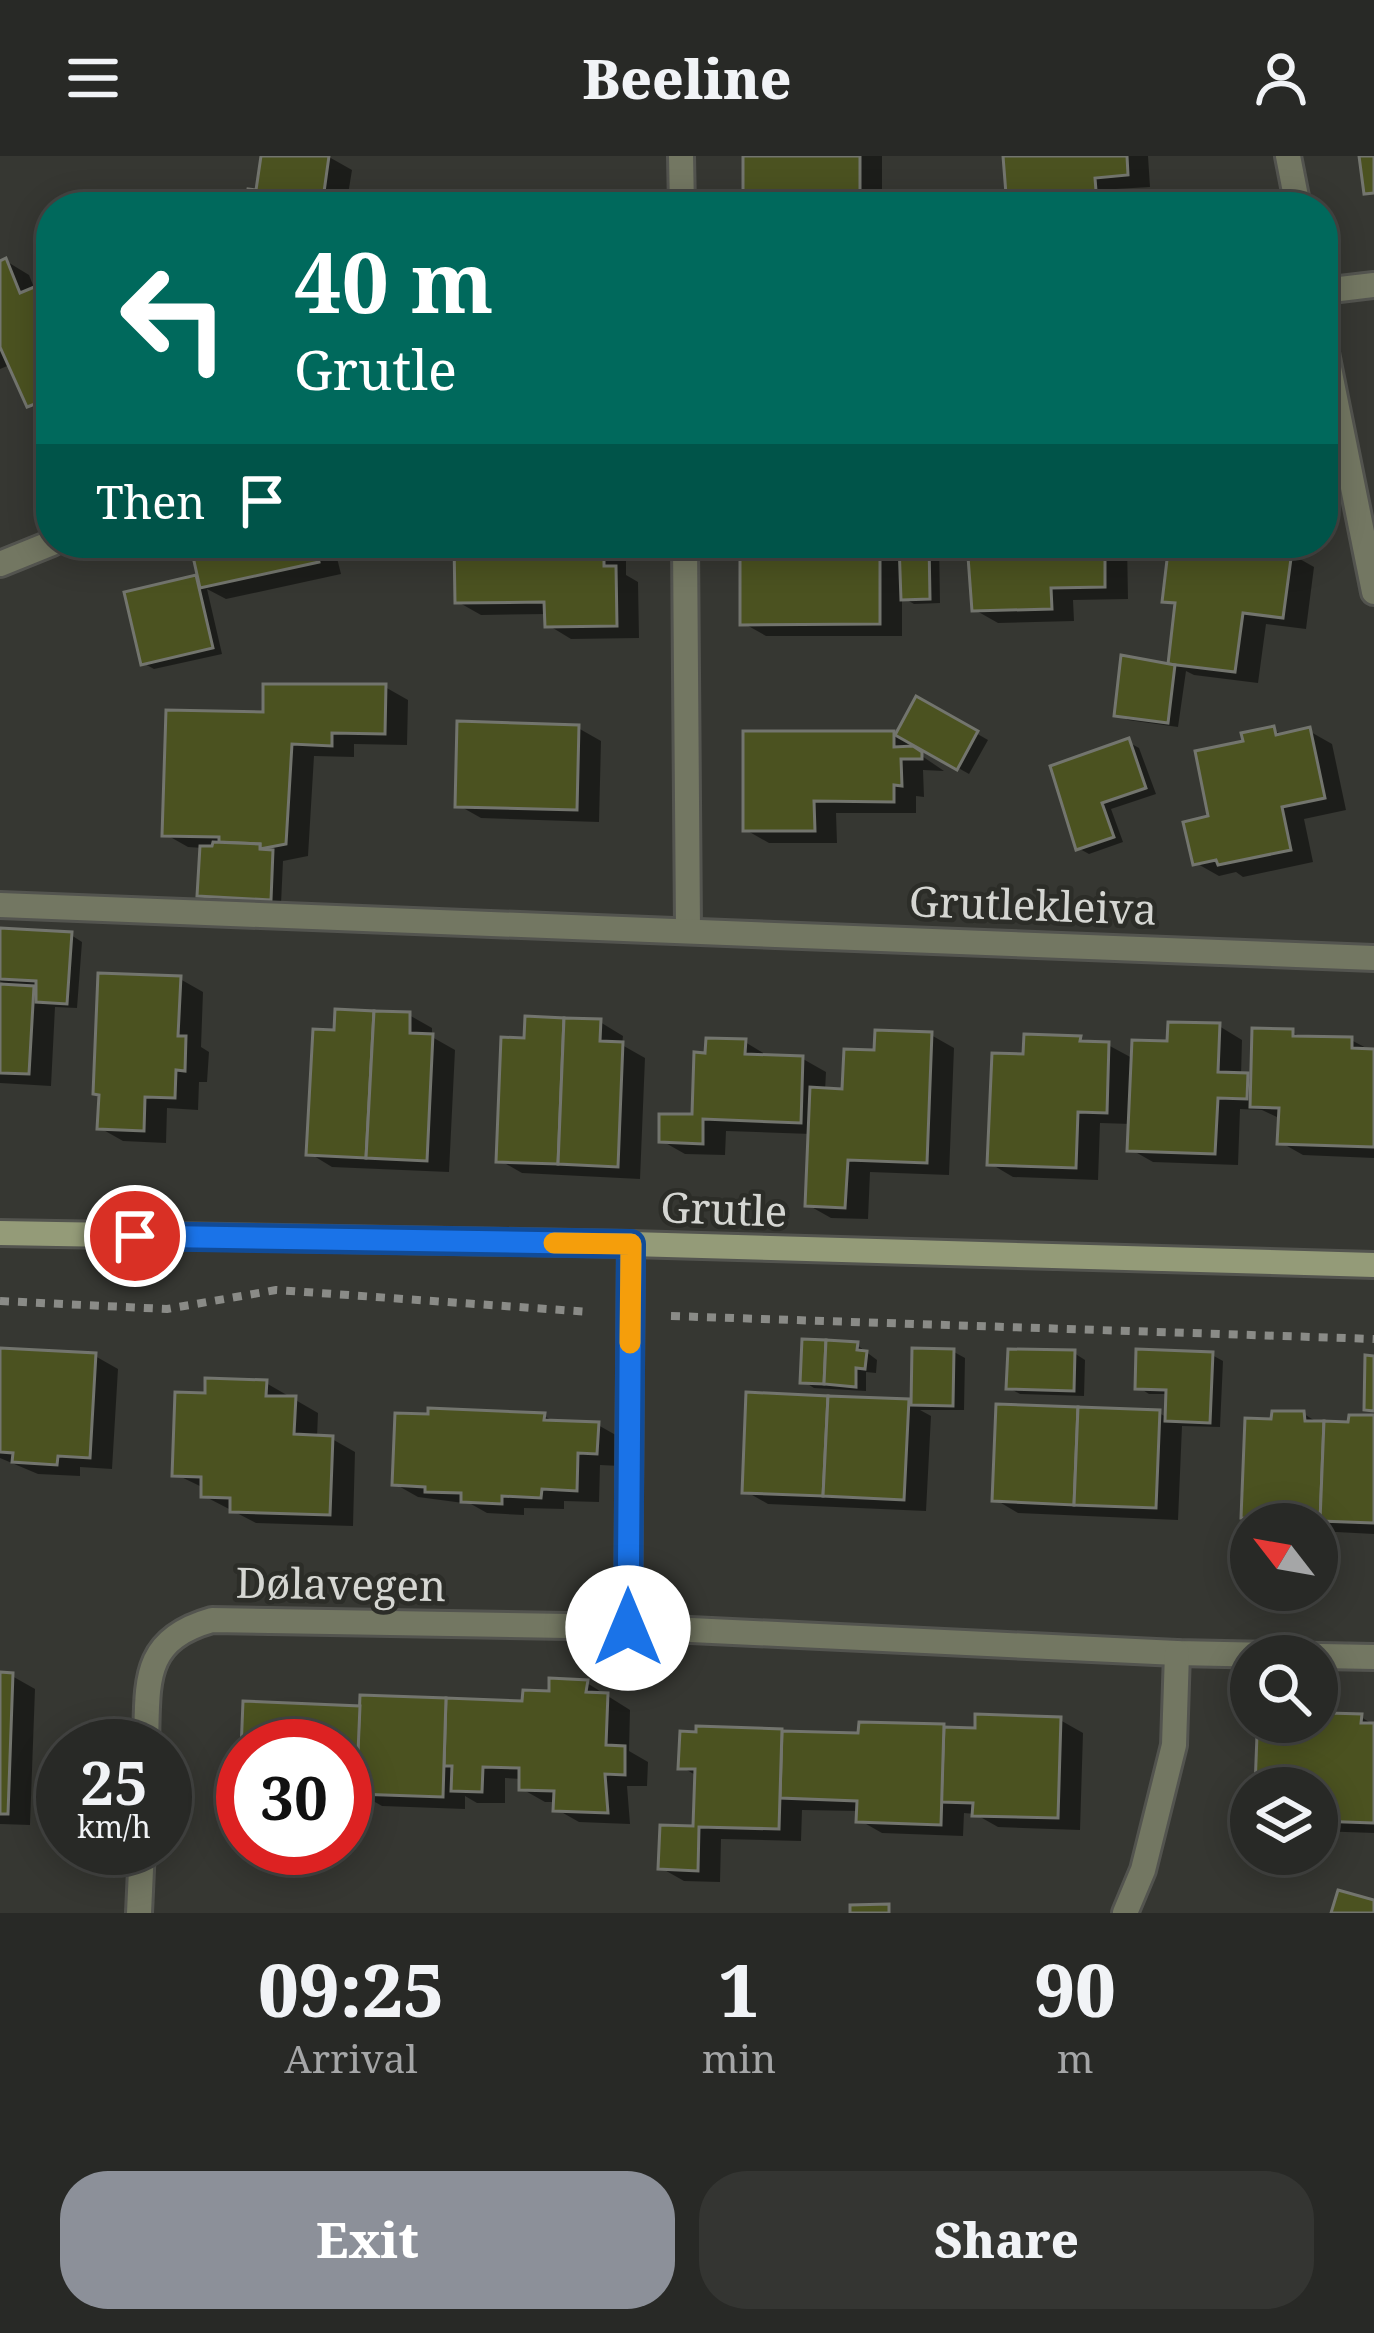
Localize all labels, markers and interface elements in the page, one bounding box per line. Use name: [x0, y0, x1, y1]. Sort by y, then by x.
text: Beeline: [583, 41, 791, 115]
icon: menu: [60, 45, 126, 111]
icon: person: [1248, 45, 1314, 111]
text: 40 m: [294, 223, 494, 338]
icon: left: [96, 240, 252, 396]
text: Grutle: [294, 332, 457, 406]
icon: arrive: [229, 468, 295, 534]
text: Then: [96, 471, 205, 532]
street label: Grutlekleiva: [908, 871, 1158, 937]
street label: Grutle: [660, 1177, 788, 1239]
pin: [84, 1185, 186, 1287]
icon: arrive: [102, 1203, 168, 1269]
north arrow: [1230, 1503, 1338, 1611]
map controls: [1230, 1503, 1338, 1875]
street label: Dølavegen: [235, 1553, 447, 1613]
position arrow: [565, 1565, 691, 1691]
button: search: [1230, 1635, 1338, 1743]
speed limit sign: 30: [216, 1719, 372, 1875]
text: 25: [80, 1741, 148, 1823]
button: layers: [1230, 1767, 1338, 1875]
text: km/h: [77, 1806, 151, 1847]
text: 09:25: [258, 1940, 444, 2038]
text: 1: [719, 1940, 759, 2038]
text: 90: [1034, 1940, 1116, 2038]
text: Arrival: [284, 2031, 418, 2084]
text: min: [702, 2031, 776, 2084]
text: m: [1057, 2031, 1094, 2084]
button: Exit: [60, 2171, 675, 2309]
button: Share: [699, 2171, 1314, 2309]

